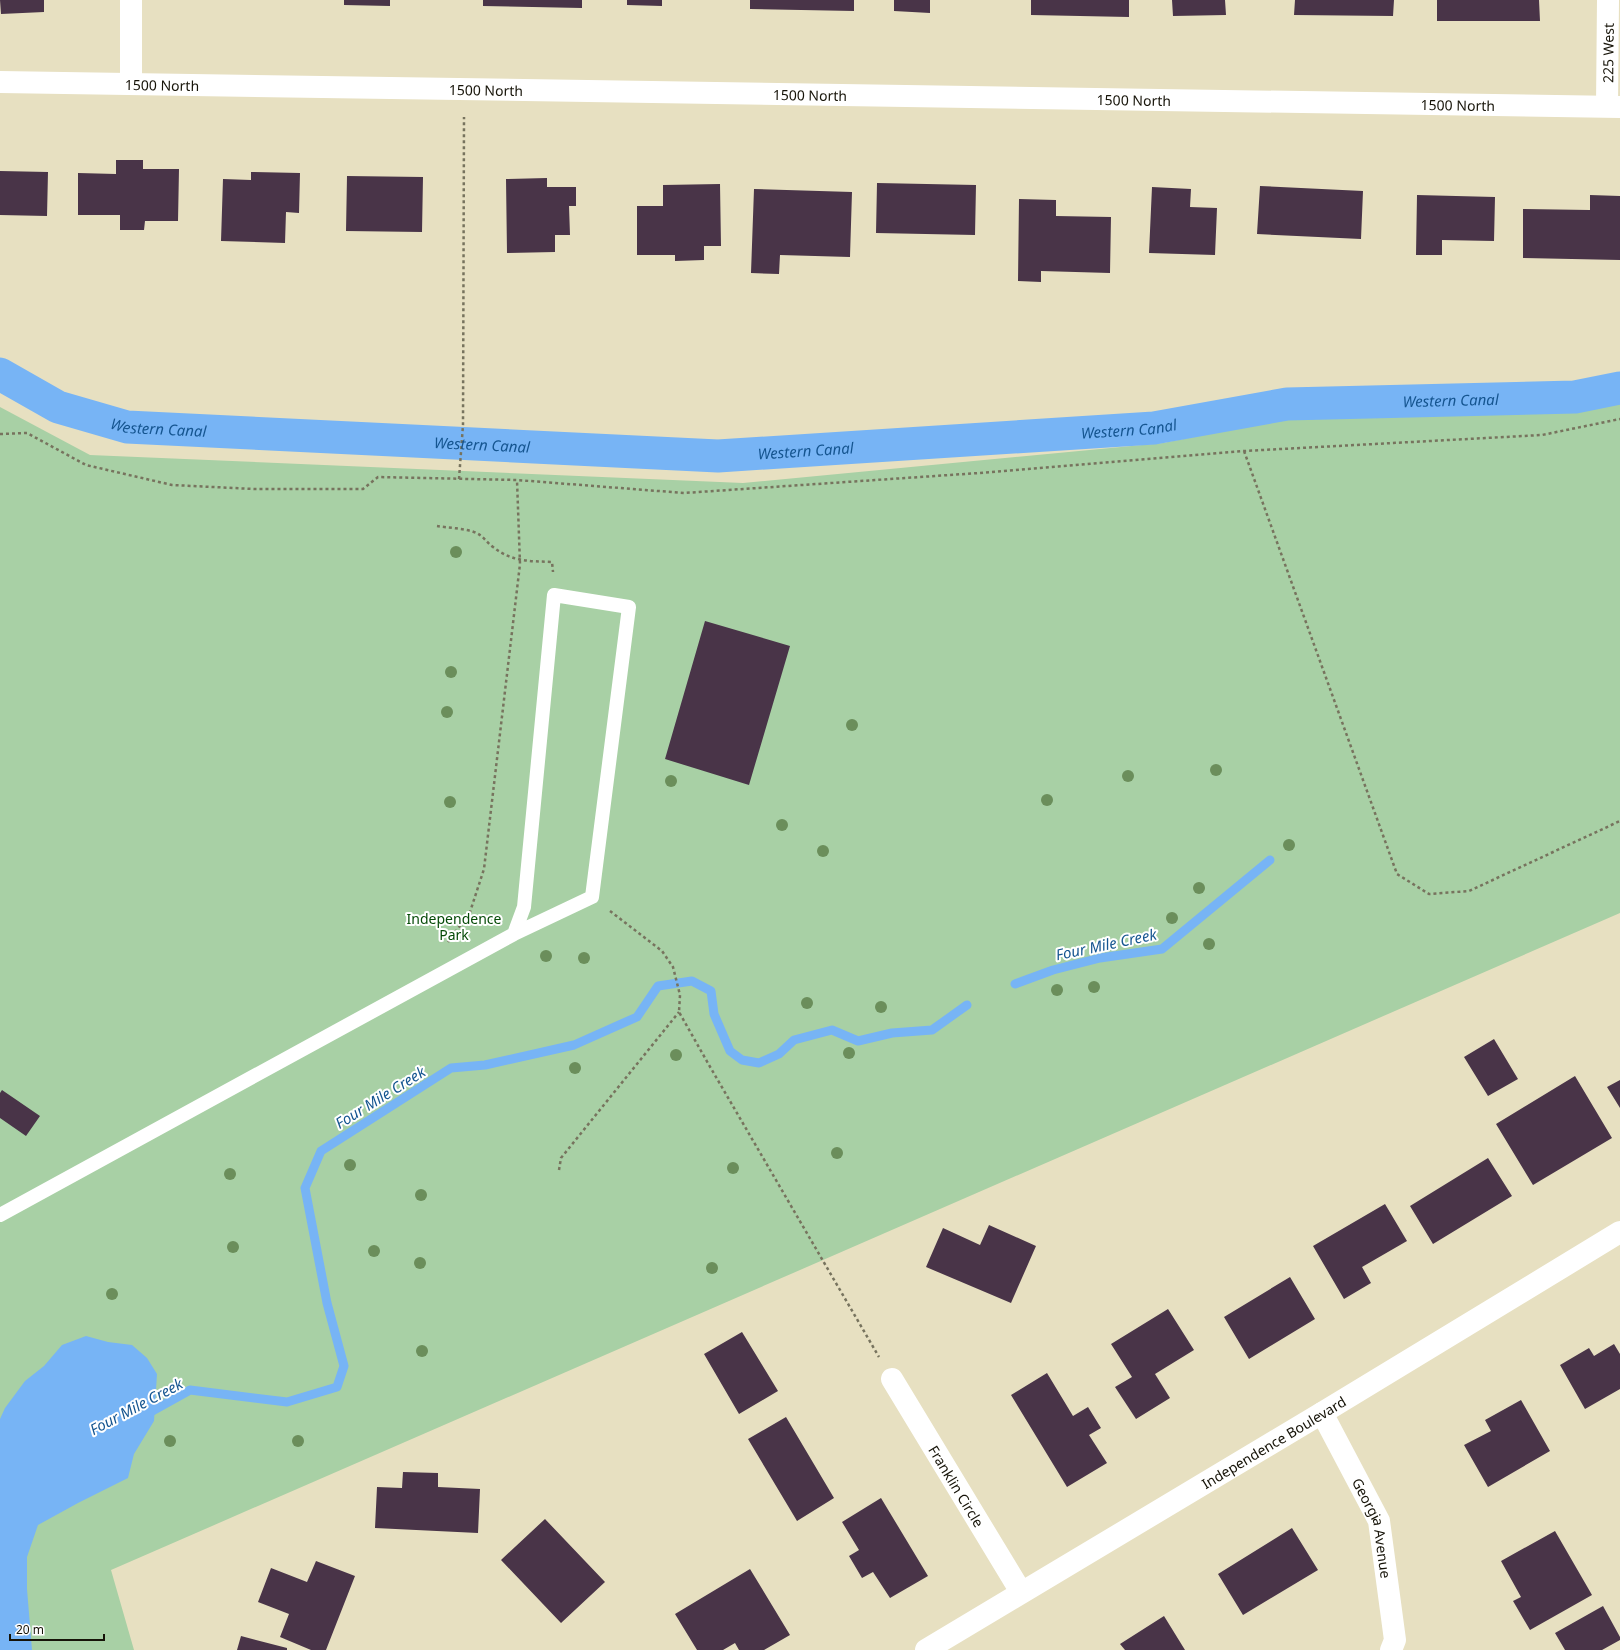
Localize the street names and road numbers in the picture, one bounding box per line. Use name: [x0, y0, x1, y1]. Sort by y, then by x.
street label: 225 West: [1598, 23, 1617, 83]
street label: 1500 North: [125, 74, 199, 95]
street label: 1500 North: [449, 79, 523, 100]
street label: 1500 North: [773, 84, 847, 105]
street label: 1500 North: [1097, 89, 1171, 110]
street label: 1500 North: [1421, 94, 1495, 115]
street label: Independence Boulevard: [1198, 1391, 1349, 1493]
street label: Franklin Circle: [925, 1441, 989, 1531]
street label: Georgia Avenue: [1348, 1474, 1396, 1579]

